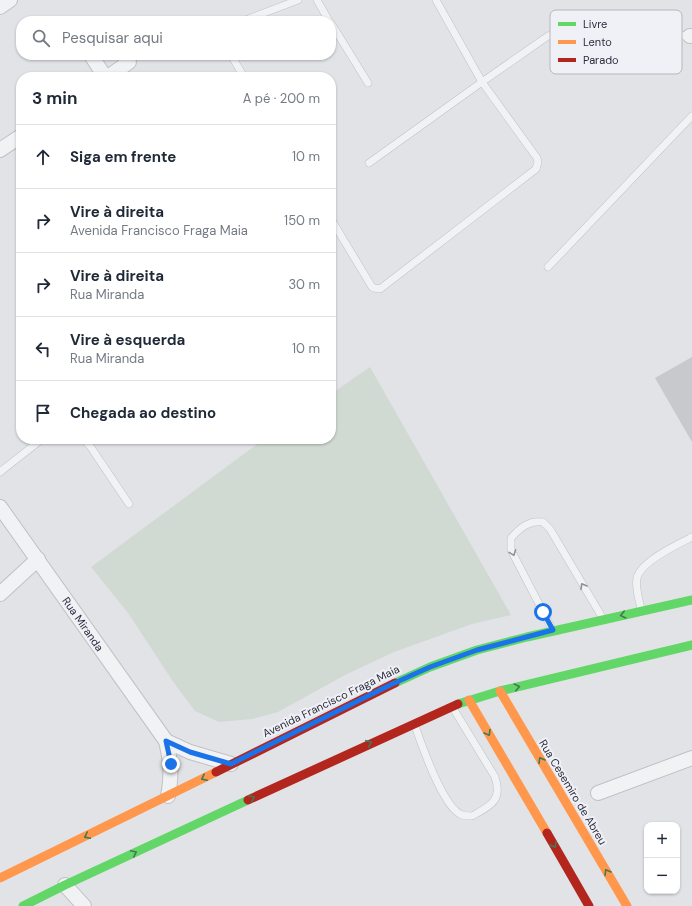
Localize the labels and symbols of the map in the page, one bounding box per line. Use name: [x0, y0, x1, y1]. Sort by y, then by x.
legend: [550, 10, 682, 74]
text: Livre: [583, 17, 607, 31]
text: Lento: [583, 35, 612, 49]
text: Parado: [583, 53, 619, 67]
one-way arrow: [509, 550, 517, 557]
one-way arrow: [580, 583, 587, 590]
street label: Rua Miranda: [59, 594, 107, 654]
route start: [534, 603, 552, 621]
one-way arrow: [619, 610, 626, 618]
street label: Avenida Francisco Fraga Maia: [260, 662, 402, 740]
one-way arrow: [513, 683, 520, 691]
one-way arrow: [484, 729, 491, 736]
street label: Rua Cesemiro de Abreu: [536, 737, 610, 847]
one-way arrow: [365, 740, 373, 748]
route end: [162, 755, 180, 773]
one-way arrow: [538, 757, 545, 764]
one-way arrow: [201, 774, 208, 781]
one-way arrow: [247, 795, 255, 803]
one-way arrow: [84, 831, 91, 839]
one-way arrow: [550, 841, 557, 848]
one-way arrow: [129, 850, 137, 858]
one-way arrow: [604, 869, 611, 876]

